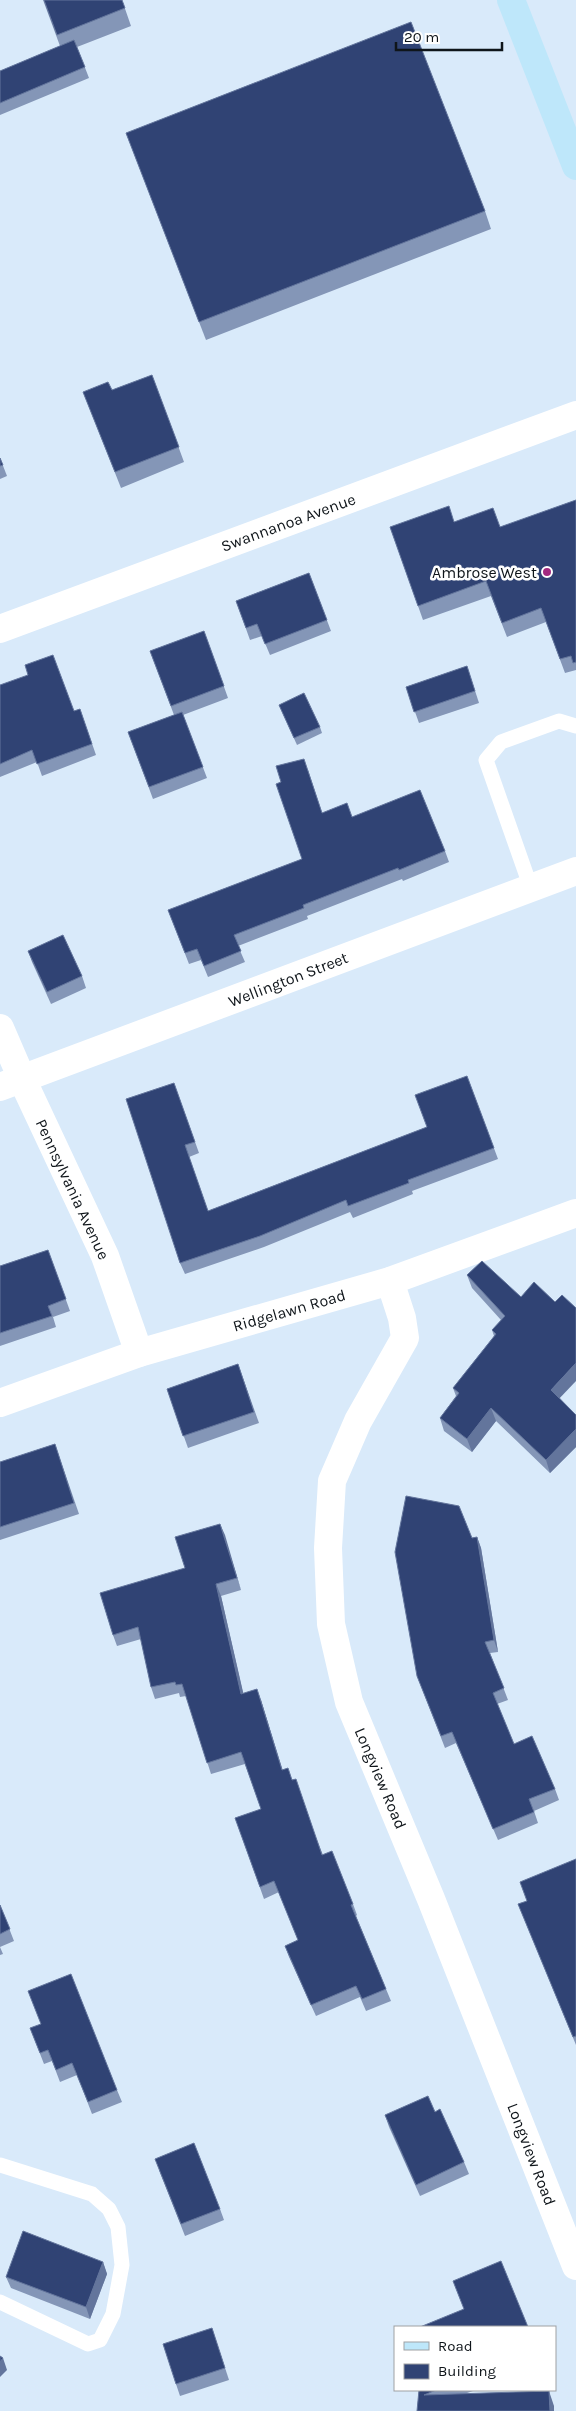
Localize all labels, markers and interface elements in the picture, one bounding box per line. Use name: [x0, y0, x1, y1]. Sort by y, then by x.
scale bar: [396, 20, 502, 52]
text: 20 m: [404, 28, 439, 46]
street label: Swannanoa Avenue: [218, 489, 358, 556]
place label: Ambrose West: [432, 563, 537, 582]
marker: Ambrose West: [541, 566, 553, 578]
street label: Wellington Street: [226, 948, 351, 1011]
street label: Pennsylvania Avenue: [32, 1116, 113, 1263]
street label: Ridgelawn Road: [231, 1285, 348, 1336]
street label: Longview Road: [351, 1725, 410, 1832]
street label: Longview Road: [503, 2100, 560, 2208]
legend: [394, 2326, 556, 2391]
text: Road: [438, 2337, 473, 2355]
text: Building: [438, 2362, 496, 2380]

